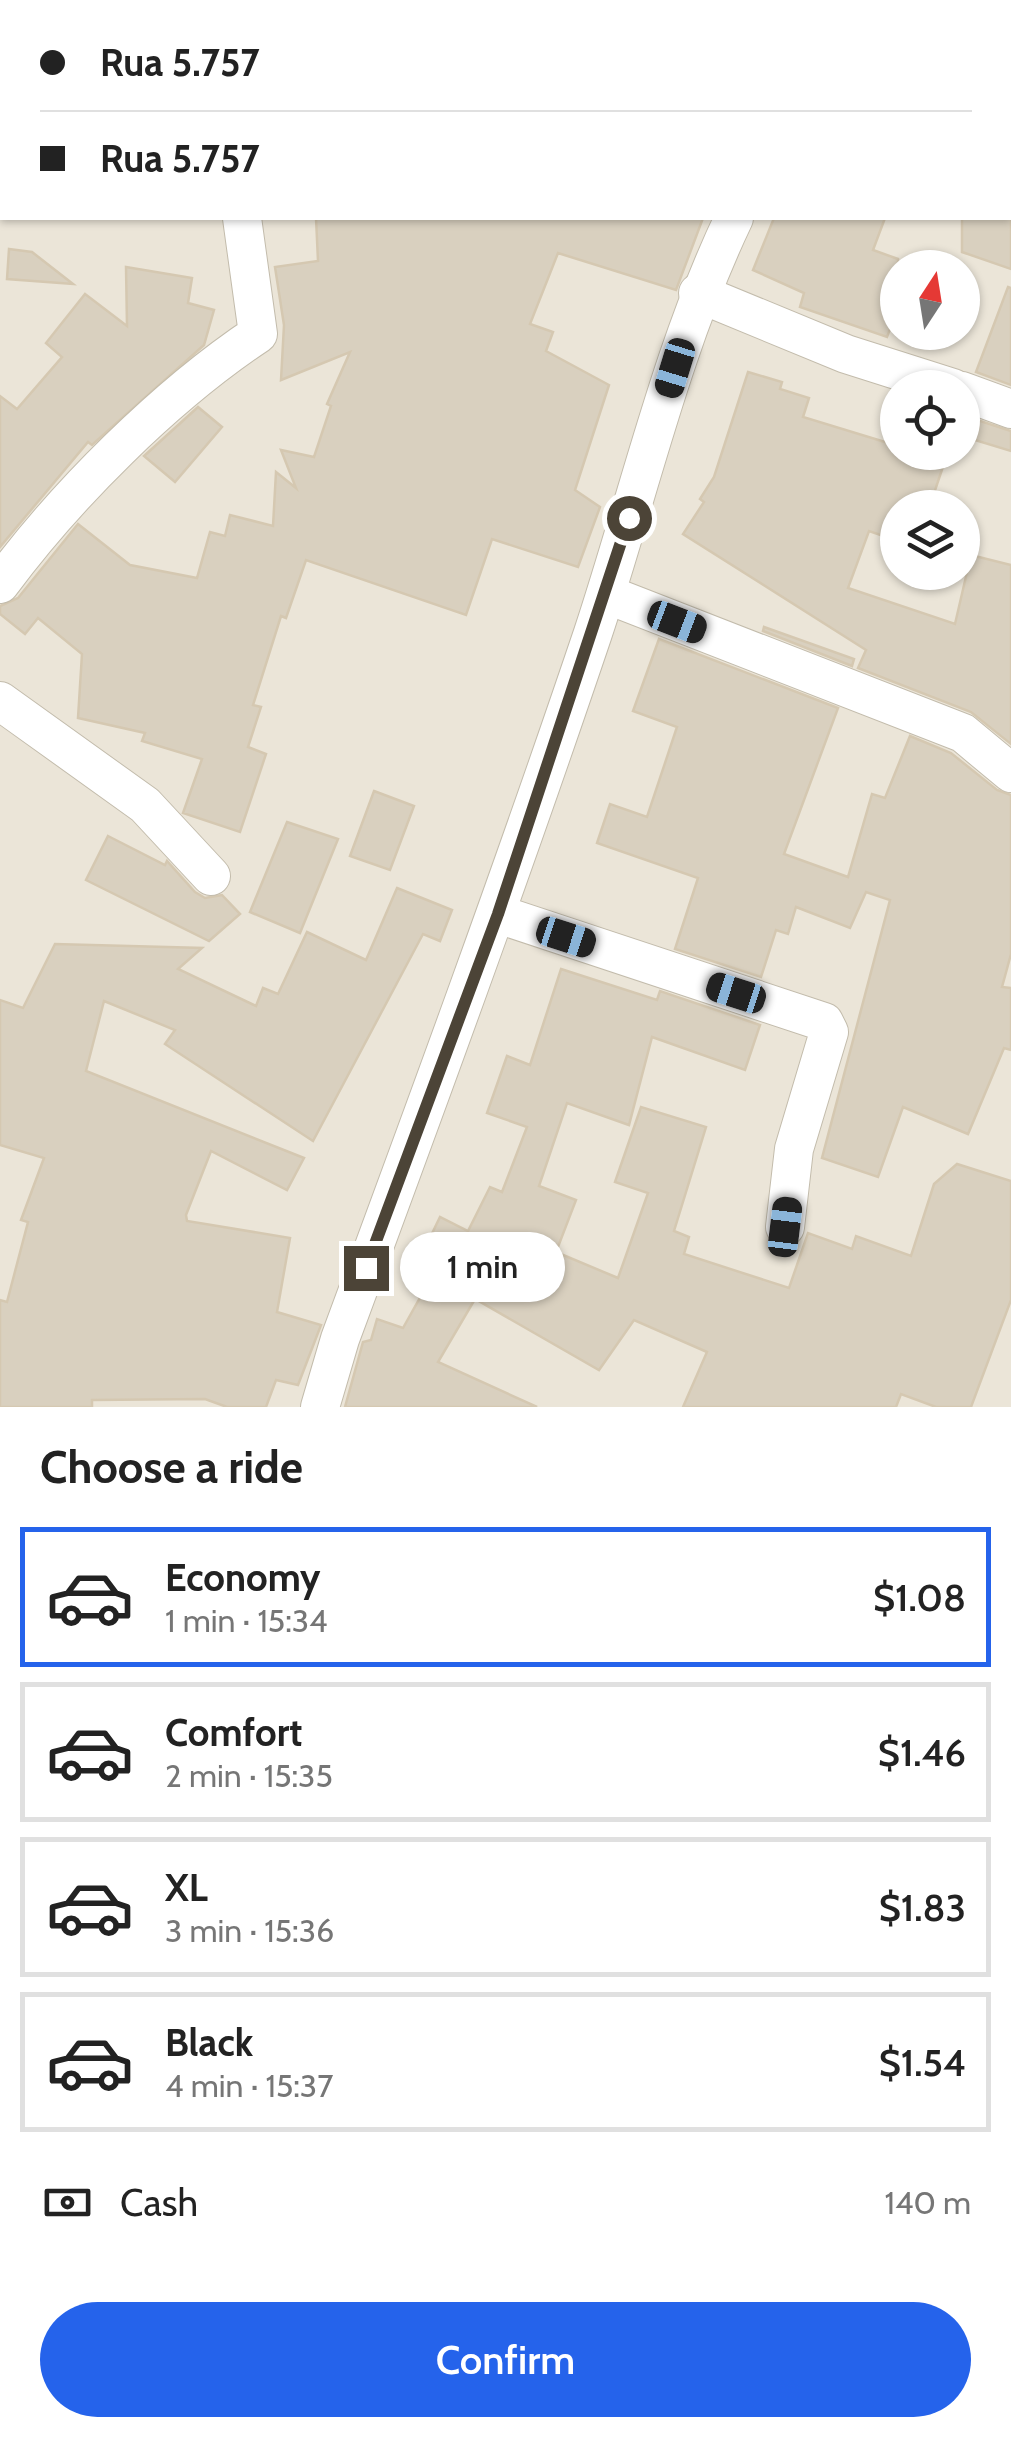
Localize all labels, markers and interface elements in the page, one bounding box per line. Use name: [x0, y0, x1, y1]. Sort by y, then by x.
text: Rua 5.757: [100, 39, 260, 86]
text: Rua 5.757: [100, 135, 260, 182]
north arrow: [880, 250, 980, 350]
map controls: [880, 250, 980, 590]
car: [652, 335, 698, 401]
button: locate: [880, 370, 980, 470]
button: layers: [880, 490, 980, 590]
route start: [607, 496, 652, 541]
car: [644, 597, 710, 647]
car: [533, 913, 599, 961]
car: [703, 969, 769, 1017]
car: [766, 1195, 804, 1259]
callout: 1 min: [401, 1233, 566, 1303]
route end: [344, 1246, 389, 1291]
text: 1 min: [447, 1247, 518, 1286]
text: Choose a ride: [40, 1440, 303, 1494]
icon: car: [45, 1552, 135, 1642]
text: Economy: [165, 1554, 320, 1601]
text: $1.08: [873, 1574, 966, 1621]
text: 1 min · 15:34: [165, 1601, 328, 1640]
icon: car: [45, 1707, 135, 1797]
text: Comfort: [165, 1709, 302, 1756]
text: $1.46: [878, 1729, 966, 1776]
text: 2 min · 15:35: [165, 1756, 333, 1795]
icon: car: [45, 1862, 135, 1952]
text: XL: [165, 1864, 208, 1911]
text: $1.83: [879, 1884, 966, 1931]
text: 3 min · 15:36: [165, 1911, 334, 1950]
icon: car: [45, 2017, 135, 2107]
text: Black: [165, 2019, 253, 2066]
text: $1.54: [879, 2039, 966, 2086]
text: 4 min · 15:37: [165, 2066, 333, 2105]
icon: cash: [40, 2175, 95, 2230]
text: Cash: [120, 2179, 198, 2226]
text: 140 m: [884, 2183, 971, 2222]
button: Confirm: [40, 2302, 971, 2417]

